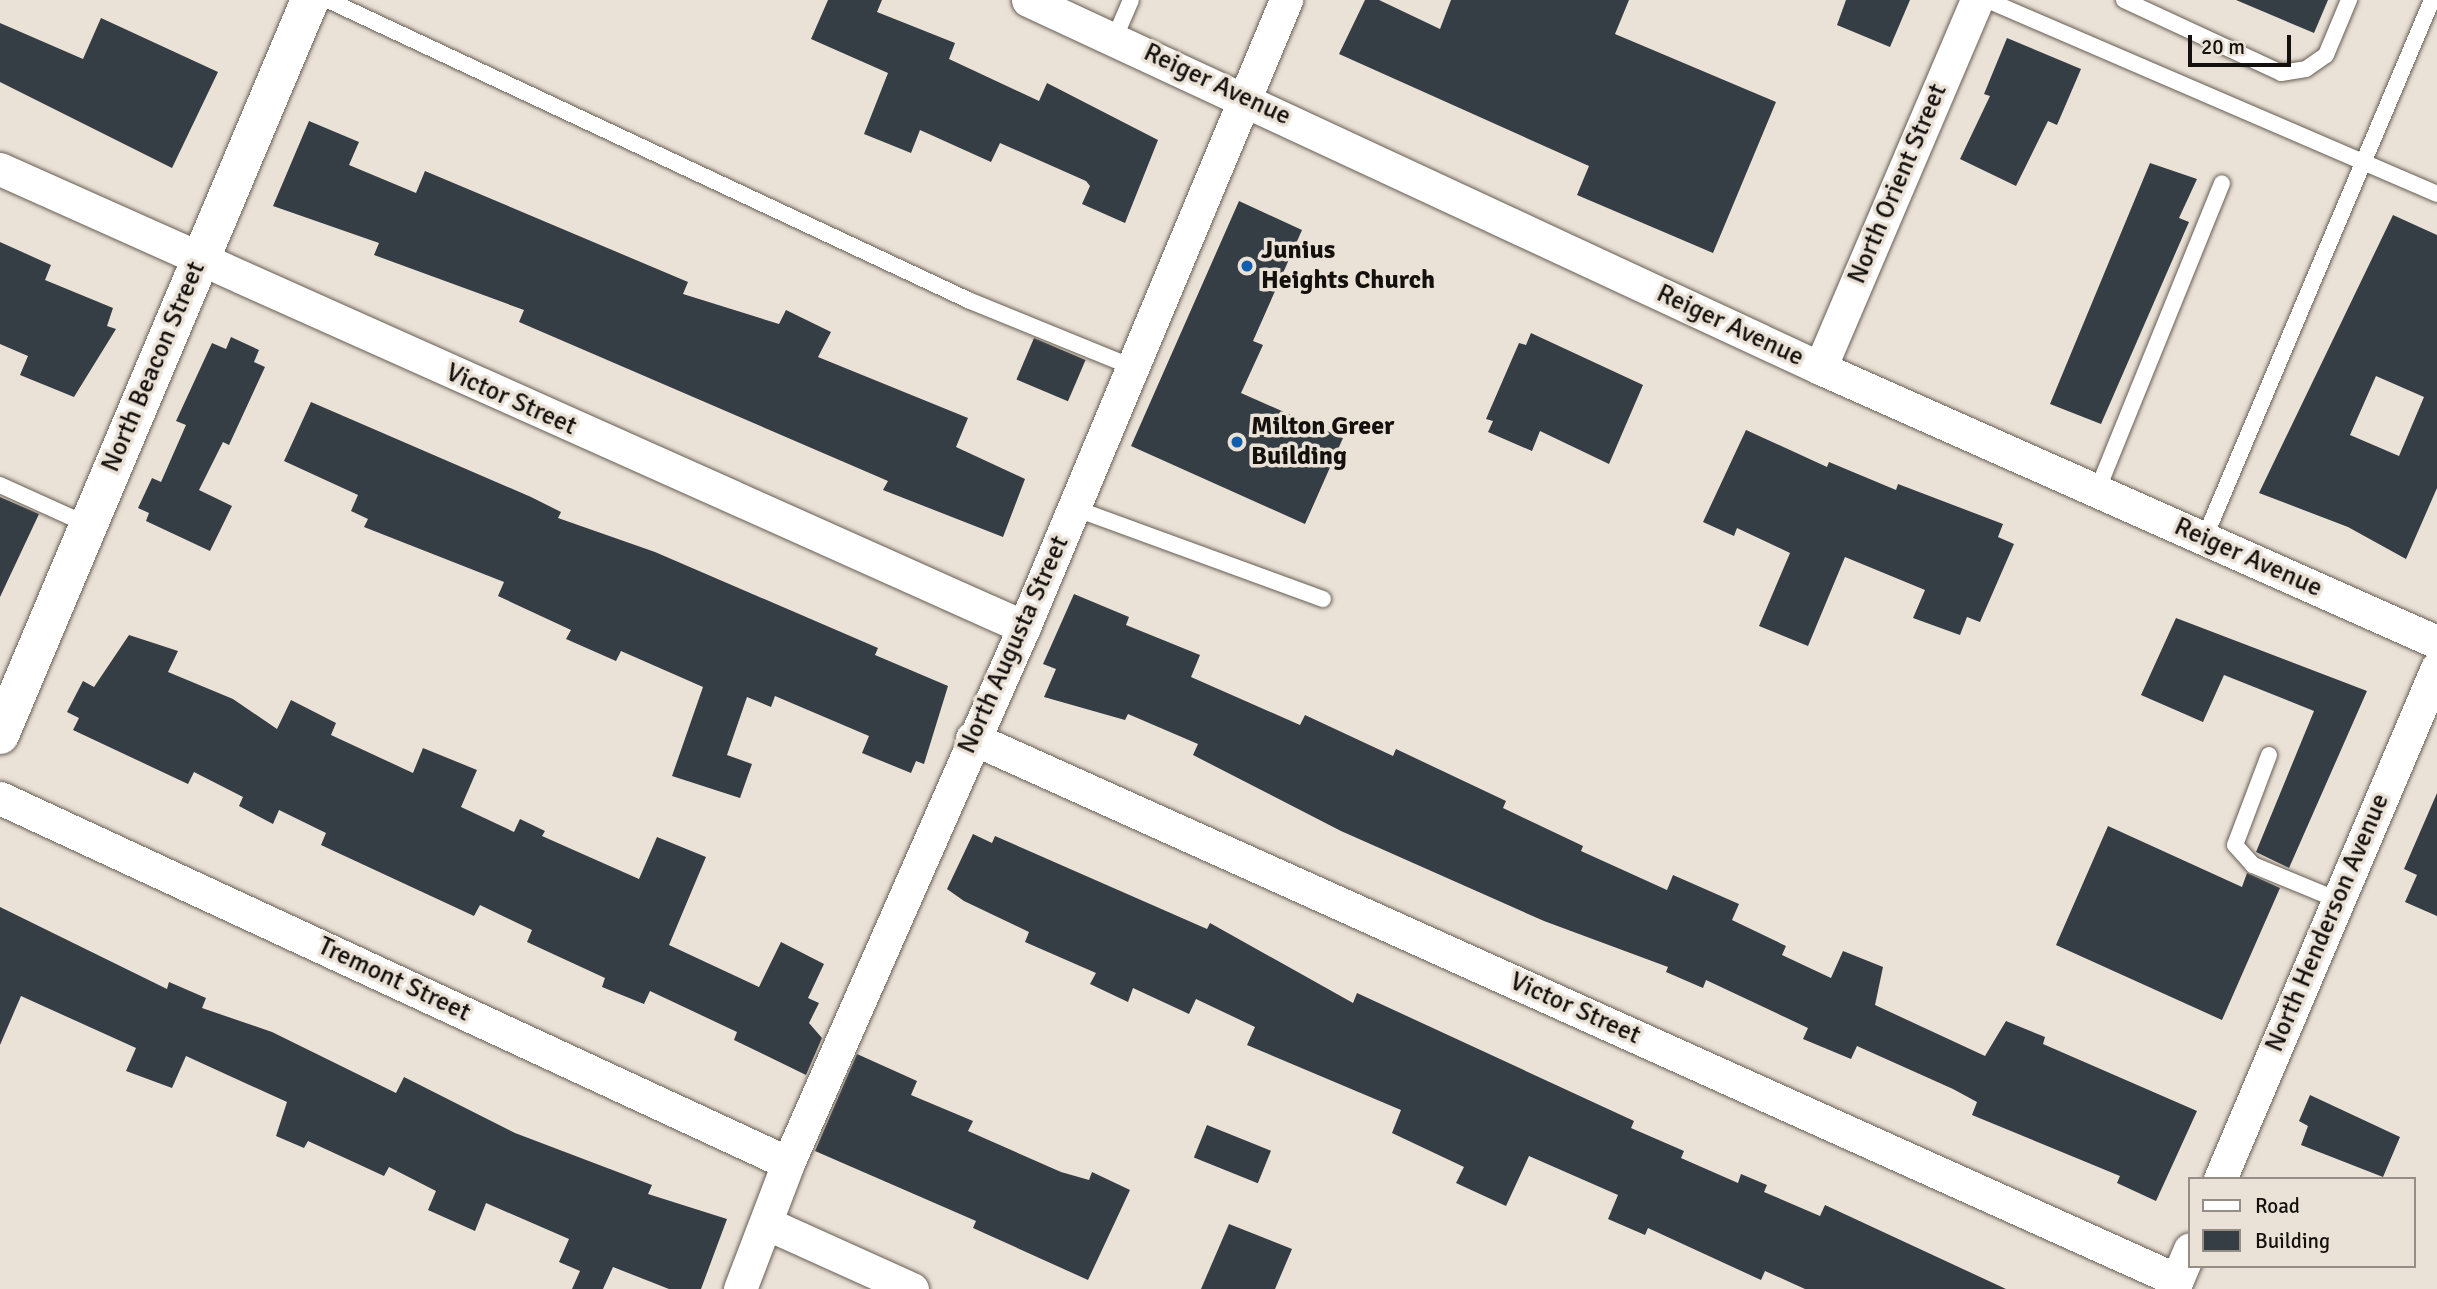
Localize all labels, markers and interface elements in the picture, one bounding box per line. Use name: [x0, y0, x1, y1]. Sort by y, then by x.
scale bar: [2192, 21, 2295, 65]
text: 20 m: [2201, 34, 2245, 60]
street label: Reiger Avenue: [1138, 37, 1296, 133]
street label: North Orient Street: [1842, 79, 1954, 289]
place label: Junius Heights Church: [1261, 235, 1435, 296]
street label: North Beacon Street: [96, 257, 212, 477]
marker: Junius Heights Church: [1239, 258, 1255, 274]
street label: Reiger Avenue: [1651, 278, 1809, 374]
street label: Victor Street: [441, 357, 581, 443]
place label: Milton Greer Building: [1251, 411, 1394, 472]
marker: Milton Greer Building: [1229, 434, 1245, 450]
street label: Reiger Avenue: [2169, 511, 2327, 605]
street label: North Augusta Street: [952, 531, 1076, 759]
street label: North Henderson Avenue: [2259, 789, 2397, 1057]
street label: Tremont Street: [313, 931, 475, 1029]
street label: Victor Street: [1505, 966, 1645, 1052]
legend: [2188, 1177, 2416, 1268]
text: Road: [2255, 1193, 2300, 1219]
text: Building: [2255, 1228, 2330, 1254]

